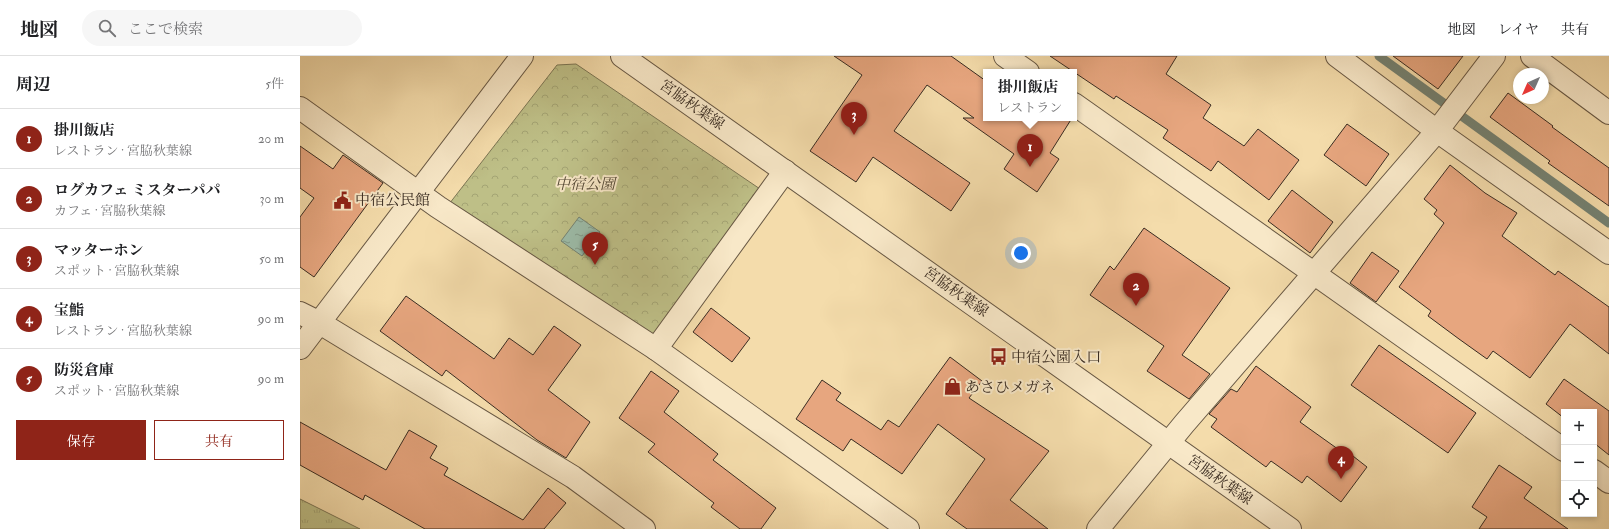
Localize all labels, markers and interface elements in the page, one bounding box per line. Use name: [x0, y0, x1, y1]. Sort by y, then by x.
search box: [82, 10, 362, 46]
icon: search: [96, 17, 118, 39]
text: 地図: [20, 18, 58, 42]
text: ここで検索: [128, 20, 203, 39]
text: 地図: [1448, 21, 1476, 38]
text: レイヤ: [1498, 21, 1539, 38]
text: 共有: [1561, 21, 1589, 38]
north arrow: [1513, 68, 1549, 104]
popup: [983, 69, 1077, 121]
text: 周辺: [16, 74, 50, 95]
text: 5件: [265, 76, 284, 92]
street label: 宮脇秋葉線: [656, 76, 728, 134]
text: 掛川飯店: [998, 78, 1058, 97]
text: レストラン: [998, 100, 1062, 116]
pin: 3: [841, 102, 867, 135]
text: 掛川飯店: [54, 121, 114, 140]
text: 1: [27, 131, 31, 147]
text: 20 m: [258, 131, 284, 147]
pin: 1: [1017, 134, 1043, 167]
text: レストラン · 宮脇秋葉線: [54, 143, 192, 159]
park label: 中宿公園: [555, 175, 618, 194]
text: ログカフェ ミスターパパ: [54, 181, 221, 200]
public building icon: 中宿公民館: [332, 190, 352, 210]
text: 2: [26, 191, 32, 207]
text: 30 m: [260, 191, 284, 207]
place label: 中宿公民館: [355, 191, 430, 210]
text: カフェ · 宮脇秋葉線: [54, 203, 165, 219]
pin: 5: [582, 232, 608, 265]
text: マッターホン: [54, 241, 143, 260]
your location: [1011, 243, 1031, 263]
text: 3: [27, 251, 32, 267]
text: 50 m: [259, 251, 284, 267]
text: スポット · 宮脇秋葉線: [54, 263, 179, 279]
street label: 宮脇秋葉線: [920, 263, 992, 321]
pin: 2: [1123, 273, 1149, 306]
text: 宝鮨: [54, 301, 84, 320]
text: 4: [25, 311, 33, 327]
text: 90 m: [258, 311, 284, 327]
text: レストラン · 宮脇秋葉線: [54, 323, 192, 339]
bus stop icon: 中宿公園入口: [988, 347, 1008, 367]
place label: 中宿公園入口: [1011, 348, 1101, 367]
text: 防災倉庫: [54, 361, 114, 380]
text: 5: [26, 371, 32, 387]
text: 90 m: [258, 371, 284, 387]
shop icon: あさひメガネ: [942, 377, 962, 397]
place label: あさひメガネ: [965, 378, 1055, 397]
text: スポット · 宮脇秋葉線: [54, 383, 179, 399]
map controls: [1561, 409, 1597, 517]
button: +: [1561, 409, 1597, 445]
button: 保存: [16, 420, 146, 460]
button: 共有: [154, 420, 284, 460]
button: −: [1561, 445, 1597, 481]
pin: 4: [1328, 446, 1354, 479]
street label: 宮脇秋葉線: [1184, 451, 1256, 509]
button: locate: [1561, 481, 1597, 517]

